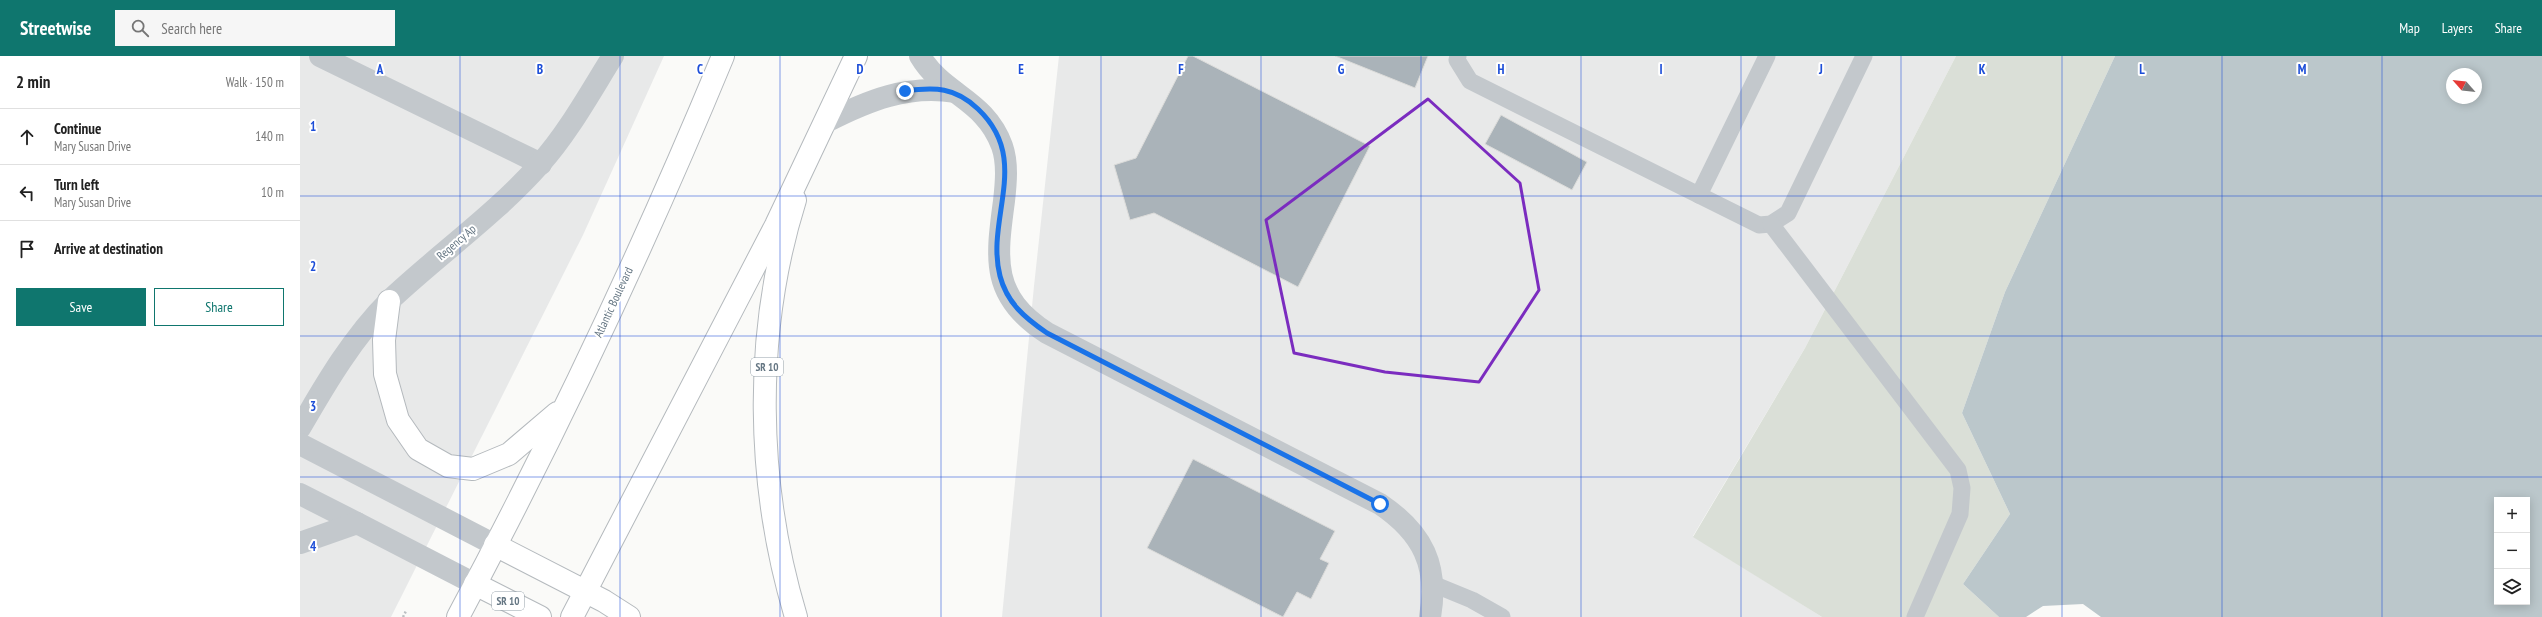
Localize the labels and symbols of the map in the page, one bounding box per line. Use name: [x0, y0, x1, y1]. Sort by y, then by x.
text: A: [376, 61, 384, 78]
text: B: [537, 61, 543, 78]
text: C: [697, 61, 703, 78]
text: D: [857, 61, 864, 78]
text: E: [1018, 61, 1024, 78]
text: F: [1178, 61, 1184, 78]
text: G: [1338, 61, 1345, 78]
text: H: [1498, 61, 1505, 78]
text: I: [1659, 61, 1663, 78]
text: J: [1818, 61, 1823, 78]
text: K: [1979, 61, 1986, 78]
text: L: [2139, 61, 2145, 78]
text: M: [2298, 61, 2307, 78]
north arrow: [2446, 68, 2482, 104]
route end: [896, 82, 914, 100]
text: 1: [310, 118, 316, 135]
street label: Regency Ap: [433, 221, 479, 263]
text: 2: [310, 258, 316, 275]
street label: Atlantic Boulevard: [590, 265, 636, 339]
road number: SR 10: [751, 358, 783, 376]
text: 3: [310, 398, 316, 415]
route start: [1371, 495, 1389, 513]
text: 4: [310, 538, 317, 555]
road number: SR 10: [492, 592, 524, 610]

